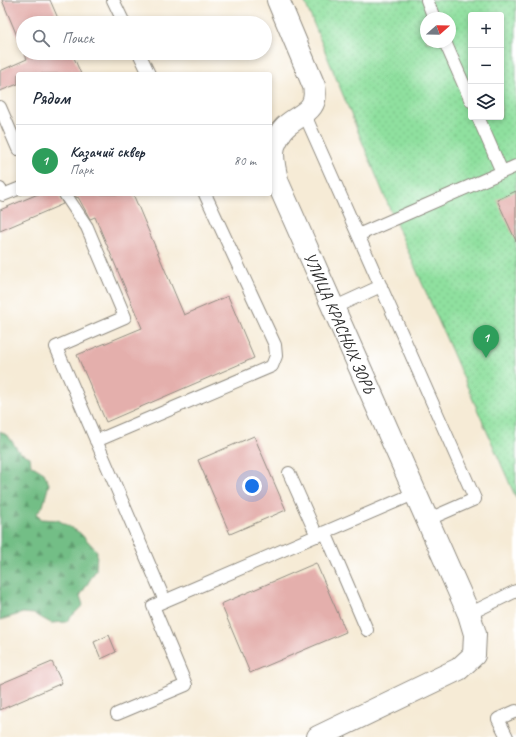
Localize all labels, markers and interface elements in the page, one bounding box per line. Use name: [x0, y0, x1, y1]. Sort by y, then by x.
north arrow: [420, 12, 456, 48]
map controls: [468, 12, 504, 120]
button: +: [468, 12, 504, 48]
search box: [16, 16, 272, 60]
icon: search: [30, 27, 52, 49]
text: Поиск: [62, 29, 94, 48]
button: −: [468, 48, 504, 84]
button: layers: [468, 84, 504, 120]
text: Рядом: [32, 88, 70, 109]
text: Казачий сквер: [70, 143, 144, 162]
text: 1: [42, 153, 48, 169]
text: 80 m: [234, 153, 256, 169]
text: Парк: [70, 162, 93, 178]
street label: УЛИЦА КРАСНЫХ ЗОРЬ: [299, 249, 381, 397]
pin: 1: [473, 325, 499, 358]
your location: [242, 476, 262, 496]

